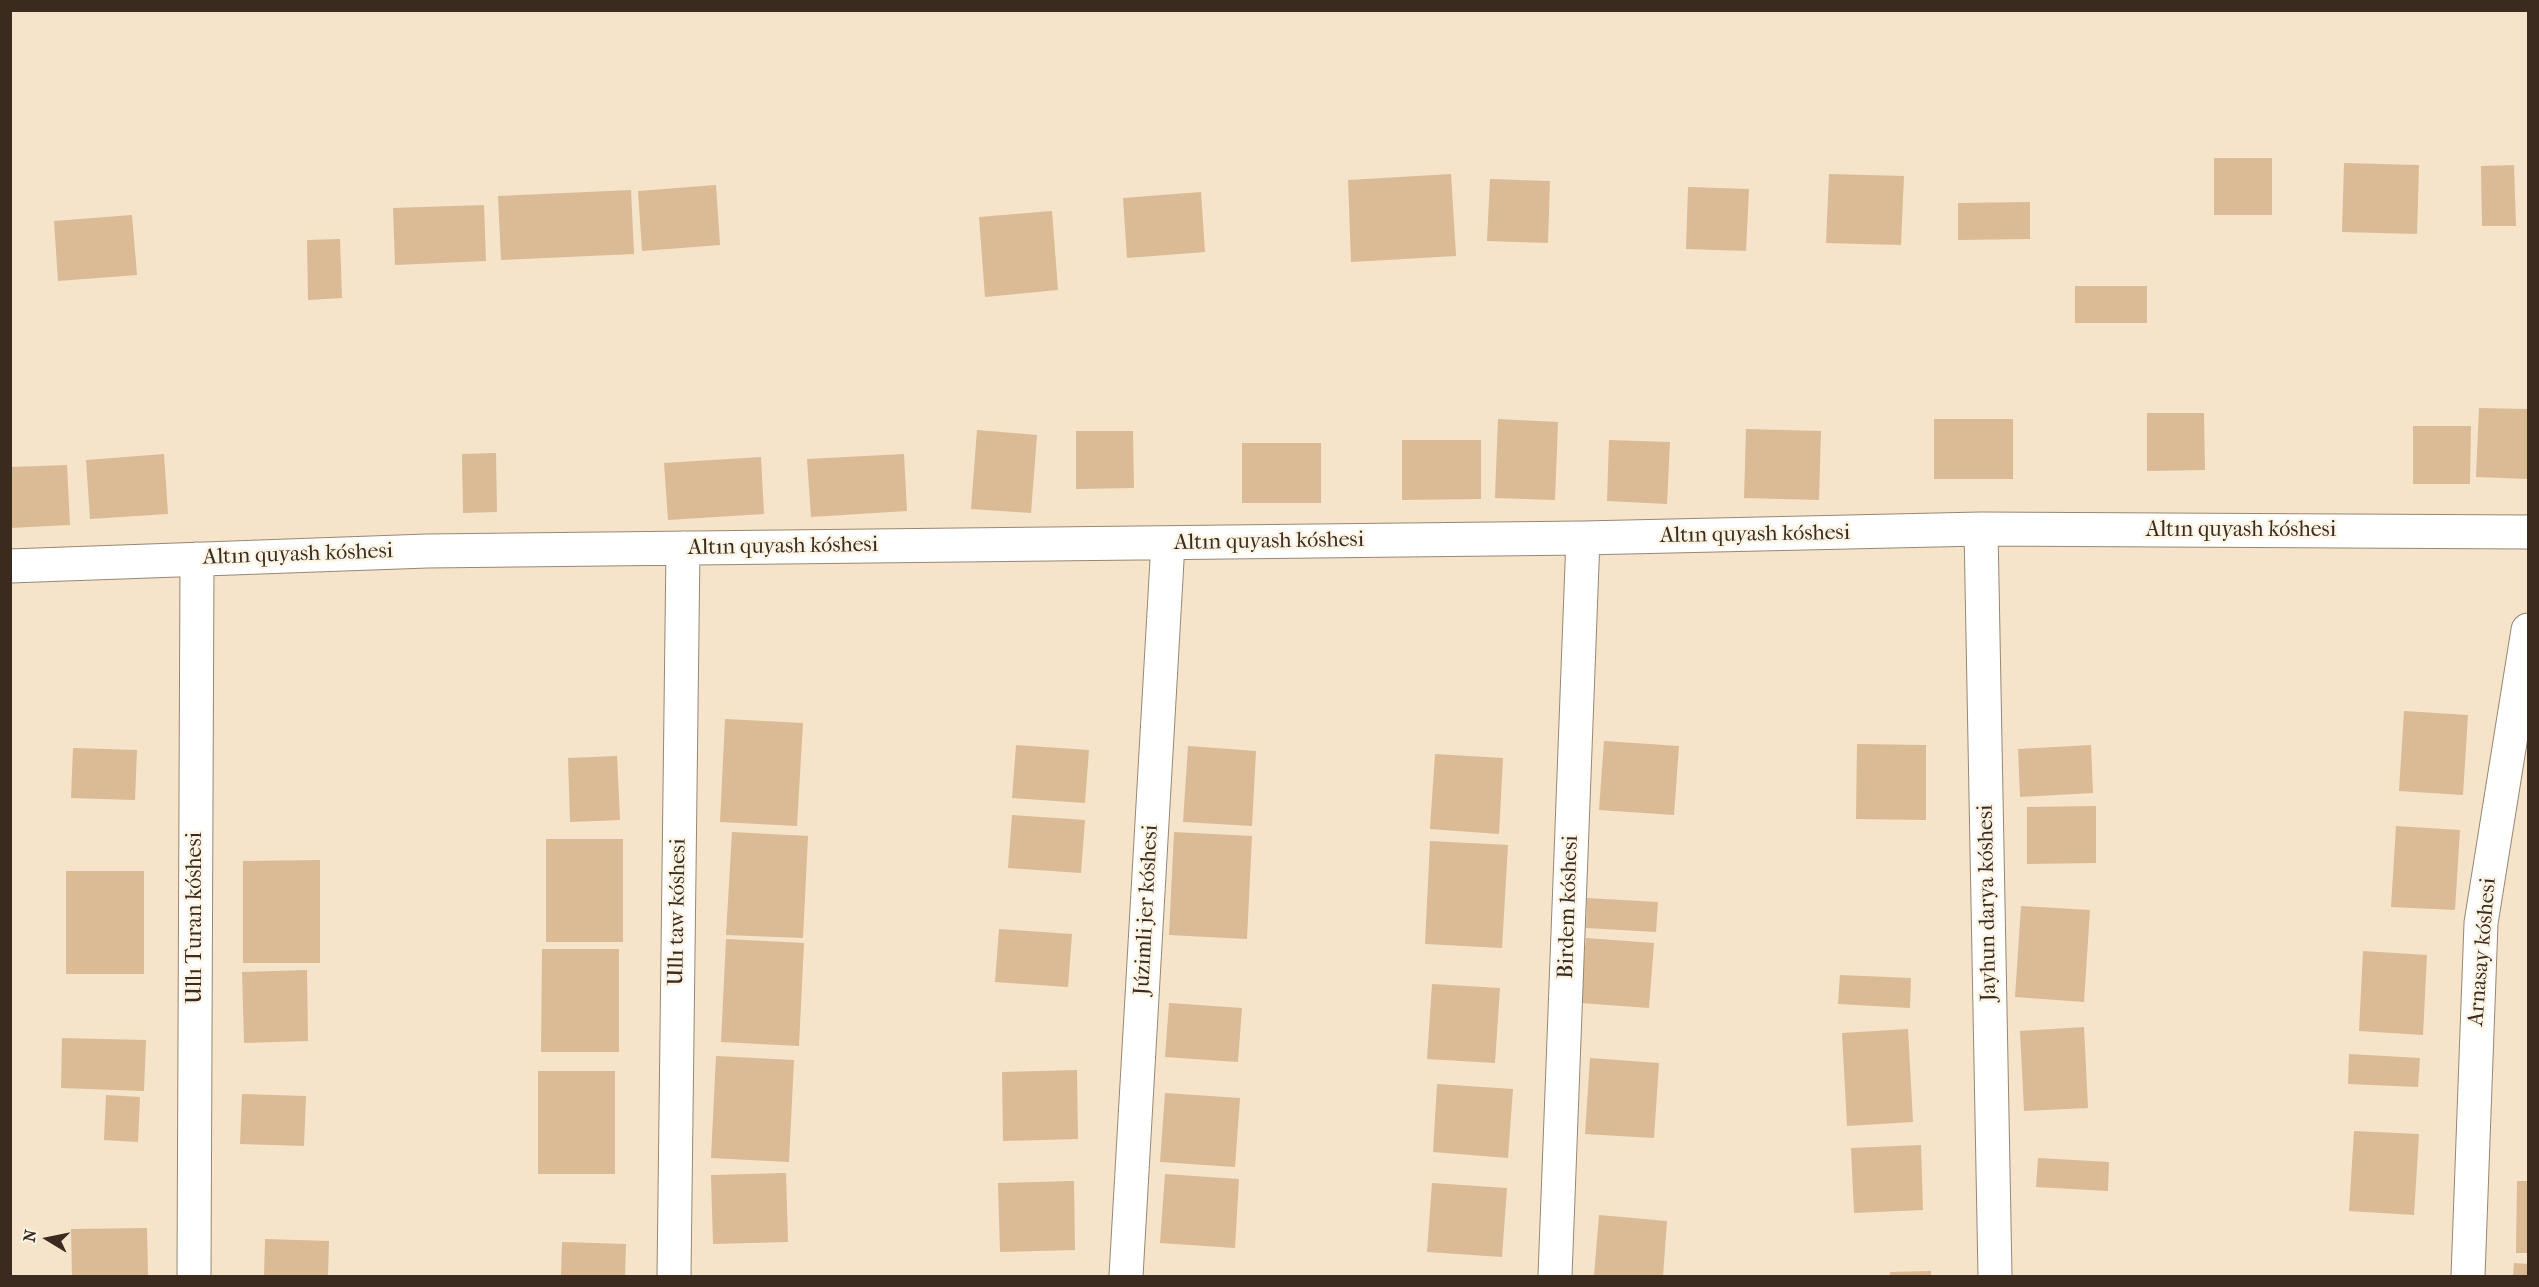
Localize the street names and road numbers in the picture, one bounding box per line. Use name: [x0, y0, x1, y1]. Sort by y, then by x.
street label: Altın quyash kóshesi: [2146, 518, 2336, 544]
street label: Altın quyash kóshesi: [1660, 520, 1850, 550]
street label: Altın quyash kóshesi: [1174, 527, 1364, 557]
street label: Altın quyash kóshesi: [688, 532, 878, 562]
street label: Altın quyash kóshesi: [202, 538, 394, 572]
street label: Jayhun darya kóshesi: [1973, 804, 2003, 1002]
street label: Júzimli jer kóshesi: [1129, 824, 1165, 996]
street label: Ullı Turan kóshesi: [183, 832, 209, 1004]
street label: Birdem kóshesi: [1553, 835, 1585, 979]
street label: Ullı taw kóshesi: [664, 838, 692, 986]
street label: Arnasay kóshesi: [2463, 877, 2503, 1027]

